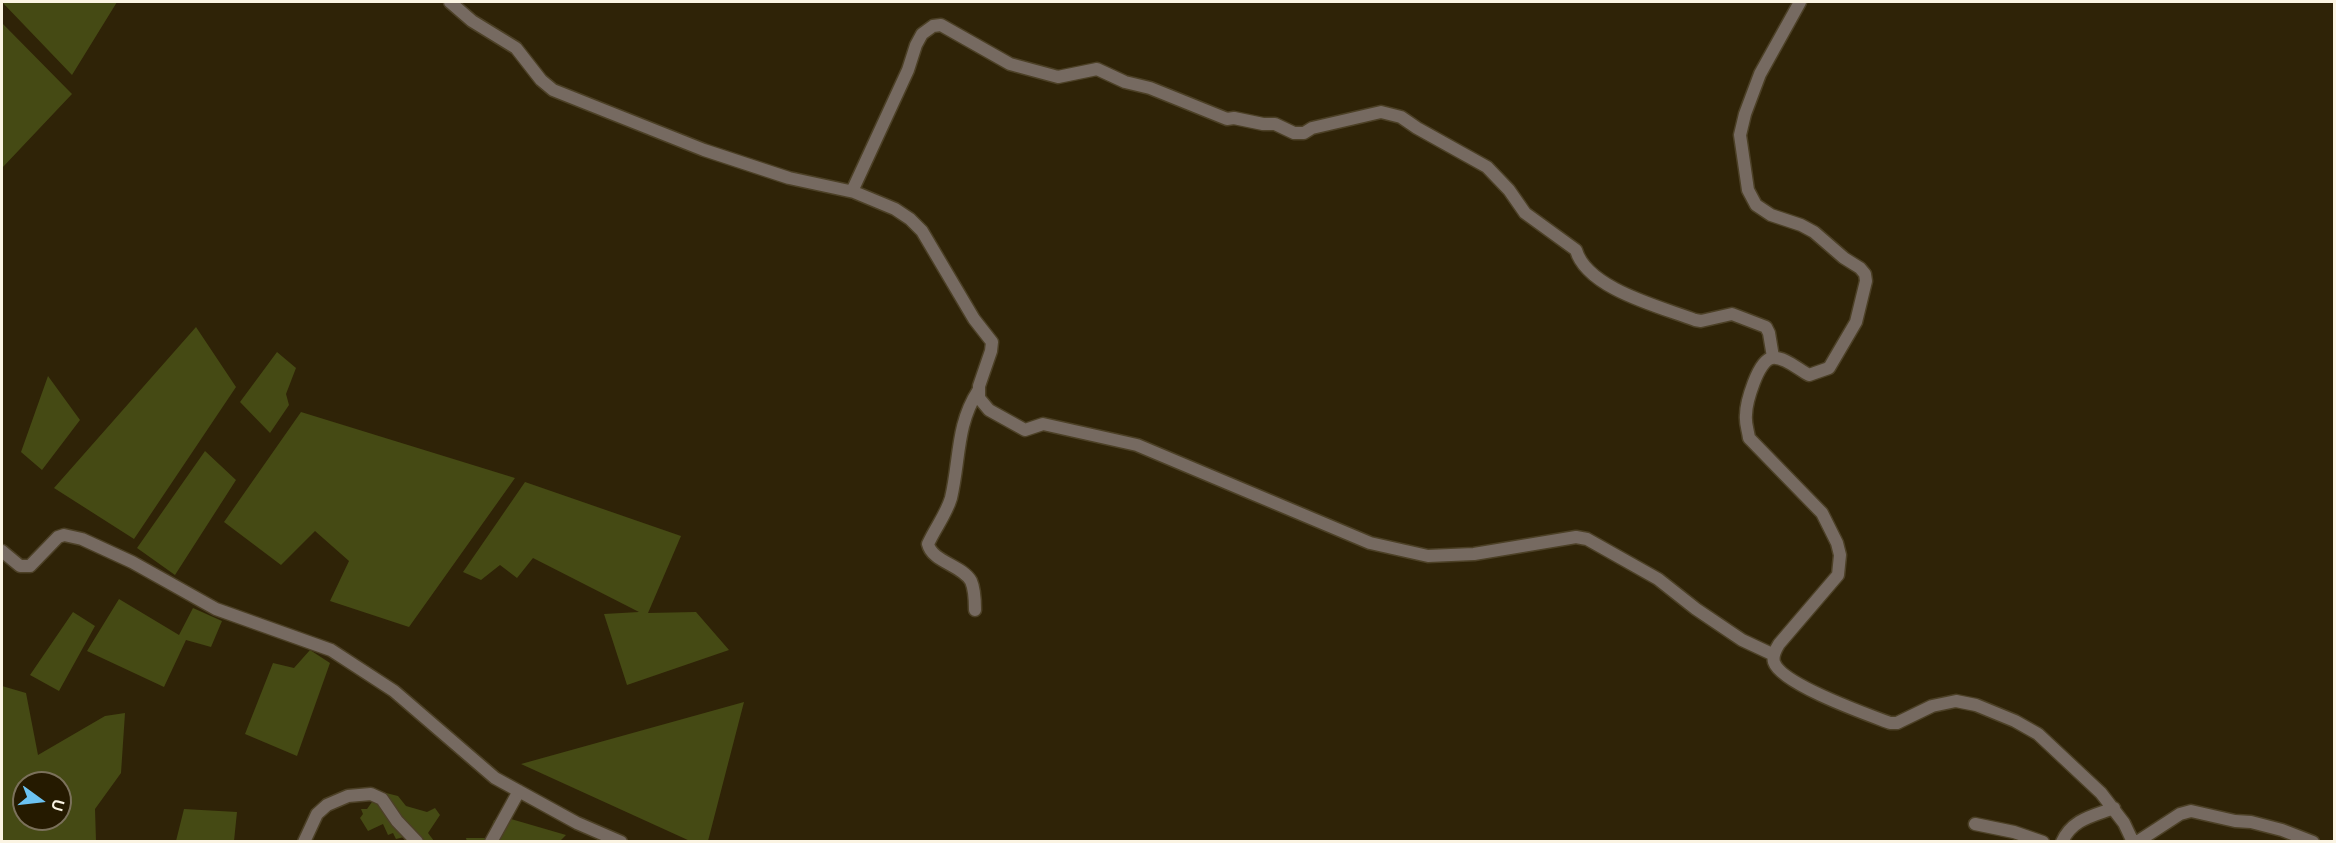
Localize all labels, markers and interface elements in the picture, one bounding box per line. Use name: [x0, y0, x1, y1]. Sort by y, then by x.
north arrow: [12, 771, 72, 831]
text: U: [47, 797, 69, 813]

